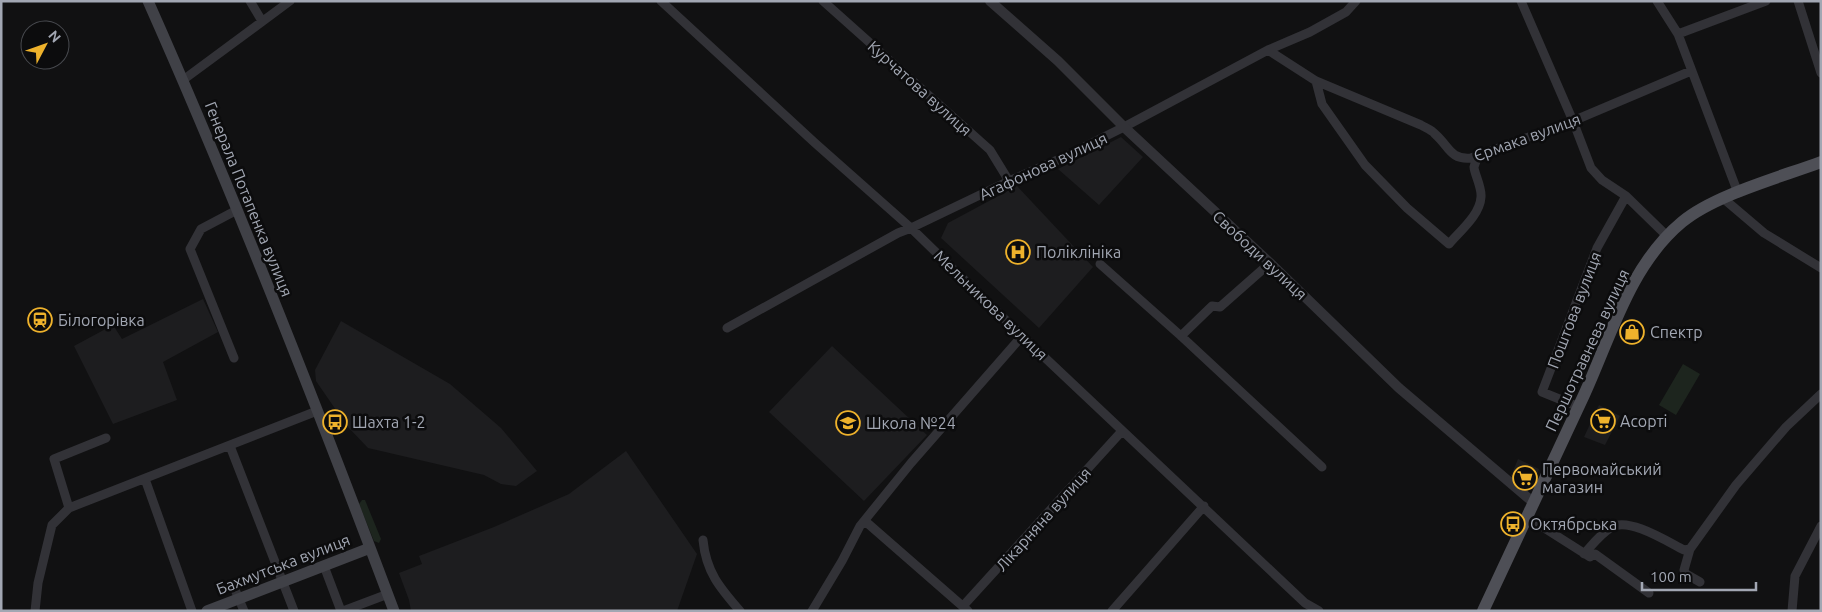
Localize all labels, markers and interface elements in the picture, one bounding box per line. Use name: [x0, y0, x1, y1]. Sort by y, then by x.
north arrow: [20, 20, 70, 70]
text: N: [45, 27, 64, 46]
street label: Курчатова вулиця: [865, 37, 975, 139]
street label: Генерала Потапенка вулиця: [202, 99, 296, 299]
street label: Єрмака вулиця: [1471, 109, 1583, 165]
street label: Агафонова вулиця: [976, 128, 1110, 204]
street label: Свободи вулиця: [1209, 207, 1311, 303]
hospital icon: Поліклініка: [1005, 239, 1031, 265]
place label: Поліклініка: [1036, 243, 1121, 261]
street label: Мельникова вулиця: [931, 246, 1051, 364]
street label: Поштова вулиця: [1543, 249, 1605, 371]
street label: Першотравнева вулиця: [1541, 266, 1633, 434]
station icon: Білогорівка: [27, 307, 53, 333]
place label: Білогорівка: [58, 311, 145, 329]
shop icon: Спектр: [1619, 319, 1645, 345]
place label: Спектр: [1650, 323, 1703, 341]
supermarket icon: Асорті: [1590, 408, 1616, 434]
bus stop icon: Шахта 1-2: [322, 409, 348, 435]
school or university icon: Школа №24: [835, 410, 861, 436]
place label: Асорті: [1620, 412, 1668, 430]
place label: Шахта 1-2: [352, 413, 426, 431]
place label: Школа №24: [866, 414, 956, 432]
place label: Первомайський магазин: [1542, 460, 1662, 496]
street label: Лікарняна вулиця: [992, 464, 1094, 574]
supermarket icon: Первомайський магазин: [1512, 465, 1538, 491]
bus stop icon: Октябрська: [1500, 511, 1526, 537]
place label: Октябрська: [1530, 515, 1617, 533]
street label: Бахмутська вулиця: [214, 530, 352, 598]
scale bar: [1642, 560, 1756, 592]
text: 100 m: [1650, 568, 1692, 585]

